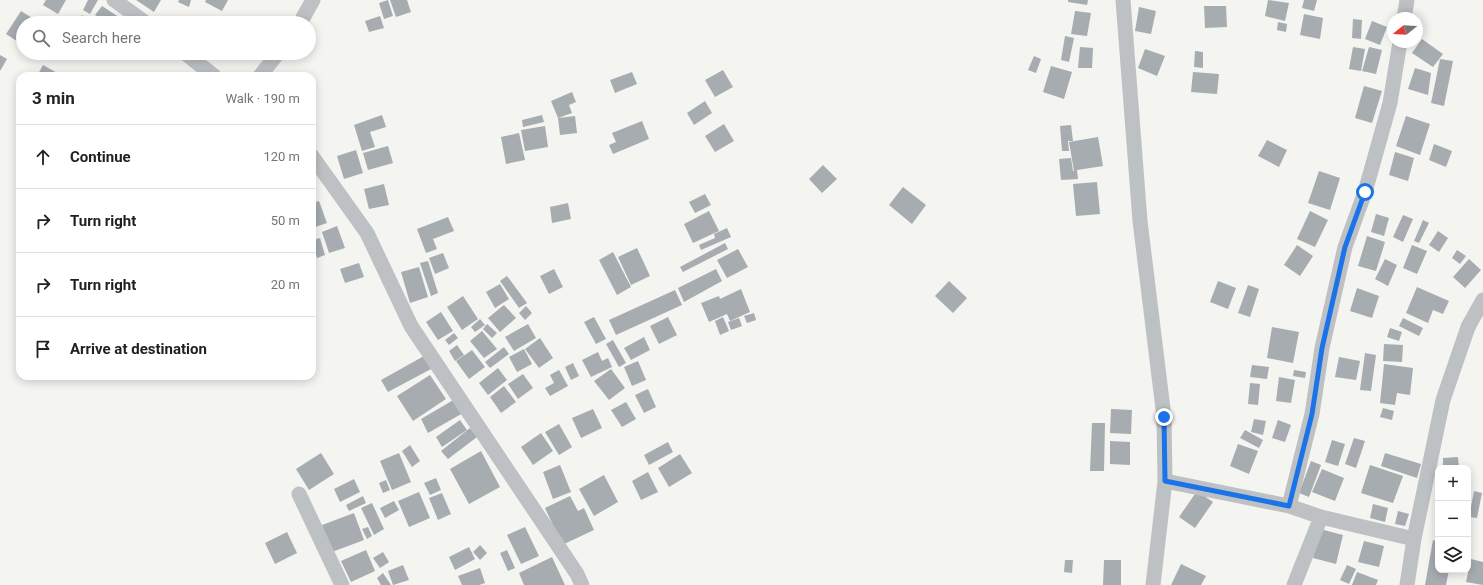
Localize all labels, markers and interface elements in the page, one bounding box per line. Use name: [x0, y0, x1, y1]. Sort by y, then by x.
north arrow: [1387, 12, 1423, 48]
search box: [16, 16, 316, 60]
icon: search: [30, 27, 52, 49]
text: Search here: [62, 29, 141, 47]
text: 3 min: [32, 88, 75, 108]
text: Walk · 190 m: [225, 91, 300, 106]
icon: ahead: [32, 146, 54, 168]
text: Continue: [70, 148, 131, 166]
text: 120 m: [263, 149, 300, 164]
route start: [1356, 183, 1374, 201]
icon: right: [32, 210, 54, 232]
text: Turn right: [70, 212, 136, 230]
text: 50 m: [271, 213, 300, 228]
icon: right: [32, 274, 54, 296]
text: Turn right: [70, 276, 136, 294]
text: 20 m: [271, 277, 300, 292]
icon: arrive: [32, 338, 54, 360]
text: Arrive at destination: [70, 340, 207, 358]
route end: [1155, 408, 1173, 426]
map controls: [1435, 465, 1471, 573]
button: +: [1435, 465, 1471, 501]
button: −: [1435, 501, 1471, 537]
button: layers: [1435, 537, 1471, 573]

